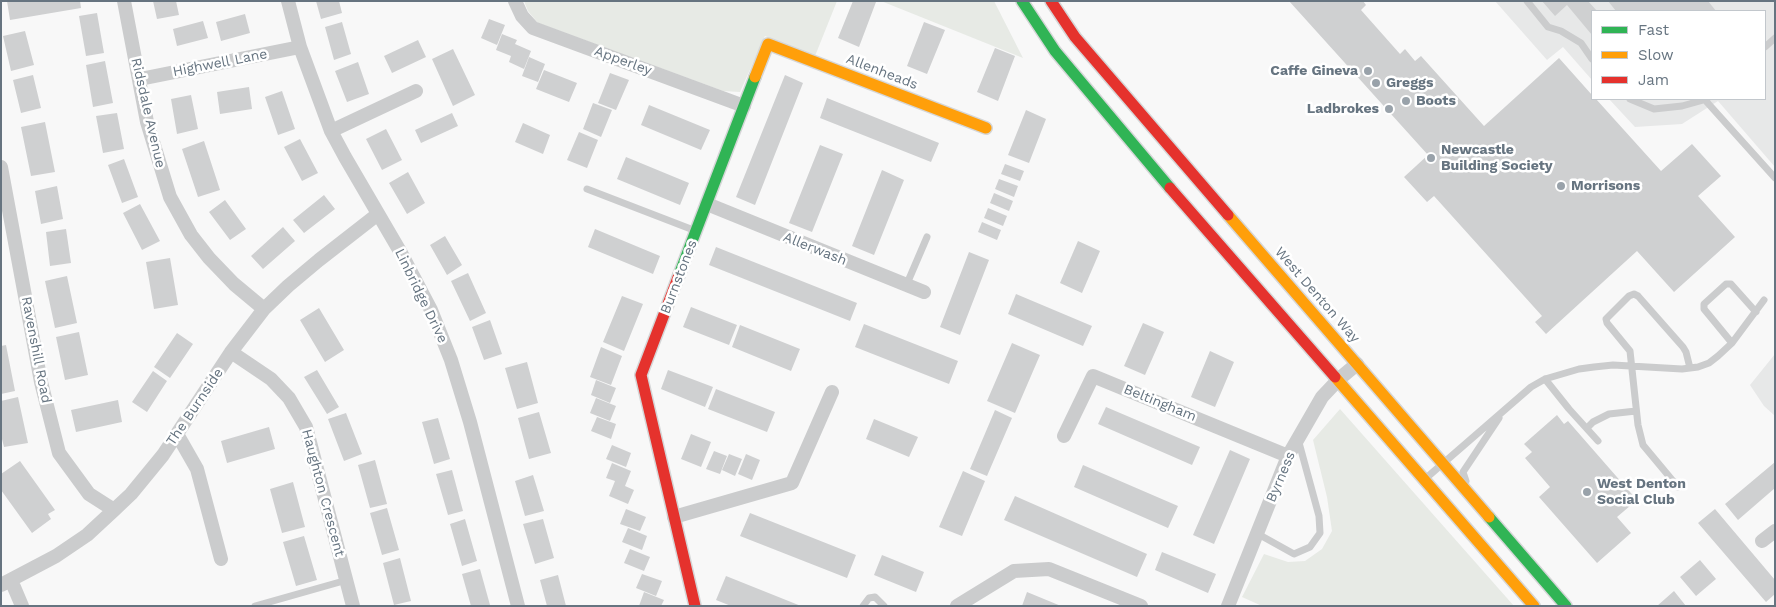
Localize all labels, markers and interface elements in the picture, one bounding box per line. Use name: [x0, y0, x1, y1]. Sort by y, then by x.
legend: [1591, 10, 1766, 100]
text: Fast: [1638, 21, 1669, 39]
street label: Apperley: [592, 43, 654, 79]
street label: Highwell Lane: [171, 46, 269, 80]
text: Slow: [1638, 46, 1674, 64]
street label: Allenheads: [844, 51, 920, 93]
street label: Ridsdale Avenue: [127, 56, 169, 170]
place label: Caffe Gineva: [1270, 63, 1358, 79]
marker: Caffe Gineva: [1362, 65, 1374, 77]
text: Jam: [1638, 71, 1669, 89]
place label: Greggs: [1386, 75, 1433, 91]
marker: Greggs: [1370, 77, 1382, 89]
place label: Boots: [1416, 93, 1456, 109]
marker: Boots: [1400, 95, 1412, 107]
place label: Ladbrokes: [1307, 101, 1379, 117]
marker: Ladbrokes: [1383, 103, 1395, 115]
place label: Newcastle Building Society: [1441, 142, 1553, 174]
marker: Newcastle Building Society: [1425, 152, 1437, 164]
place label: Morrisons: [1571, 178, 1640, 194]
marker: Morrisons: [1555, 180, 1567, 192]
street label: Allerwash: [781, 229, 849, 269]
street label: Burnstones: [657, 238, 701, 316]
street label: West Denton Way: [1271, 244, 1363, 346]
street label: Linbridge Drive: [391, 246, 451, 346]
street label: Ravenshill Road: [17, 295, 55, 405]
street label: The Burnside: [163, 365, 227, 449]
street label: Beltingham: [1121, 381, 1199, 425]
street label: Haughton Crescent: [298, 427, 348, 559]
street label: Byrness: [1263, 449, 1299, 505]
place label: West Denton Social Club: [1597, 476, 1686, 508]
marker: West Denton Social Club: [1581, 486, 1593, 498]

